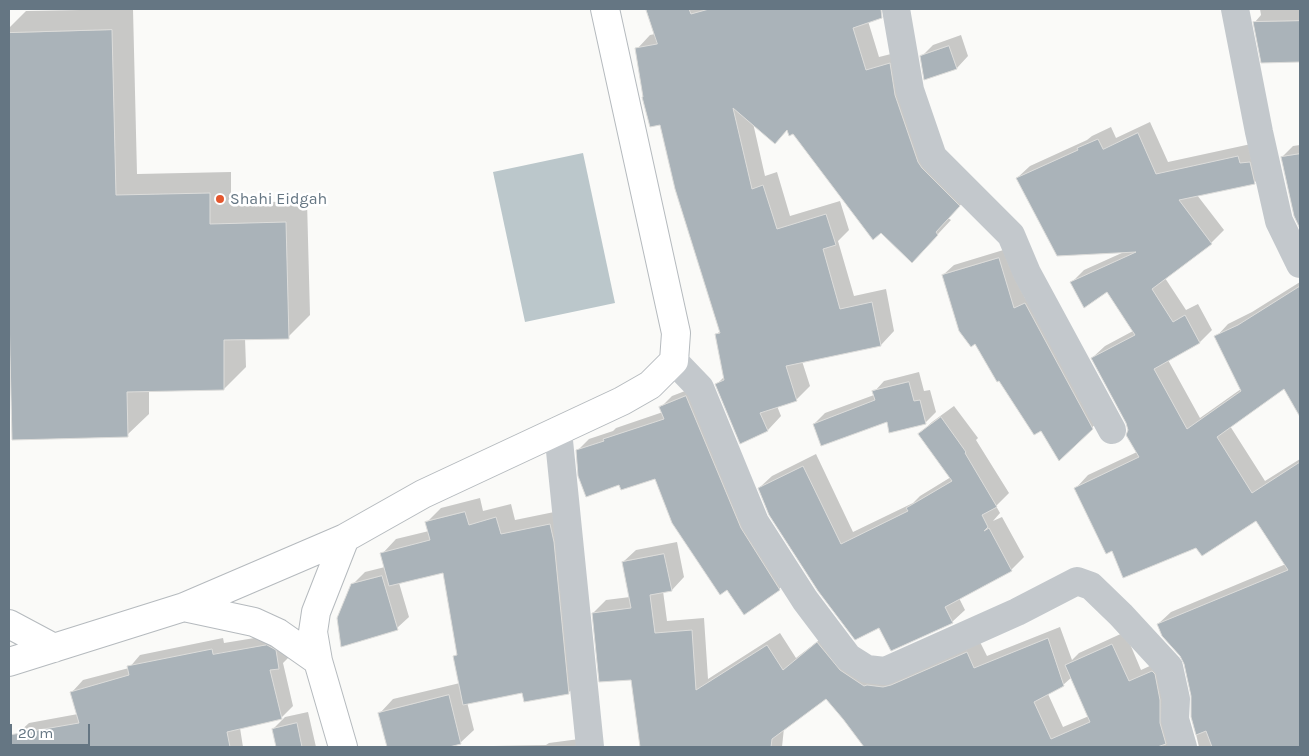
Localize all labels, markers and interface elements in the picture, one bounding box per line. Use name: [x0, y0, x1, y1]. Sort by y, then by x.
place label: Shahi Eidgah: [230, 189, 327, 209]
marker: Shahi Eidgah: [214, 193, 226, 205]
scale bar: [12, 714, 92, 746]
text: 20 m: [18, 724, 53, 742]

